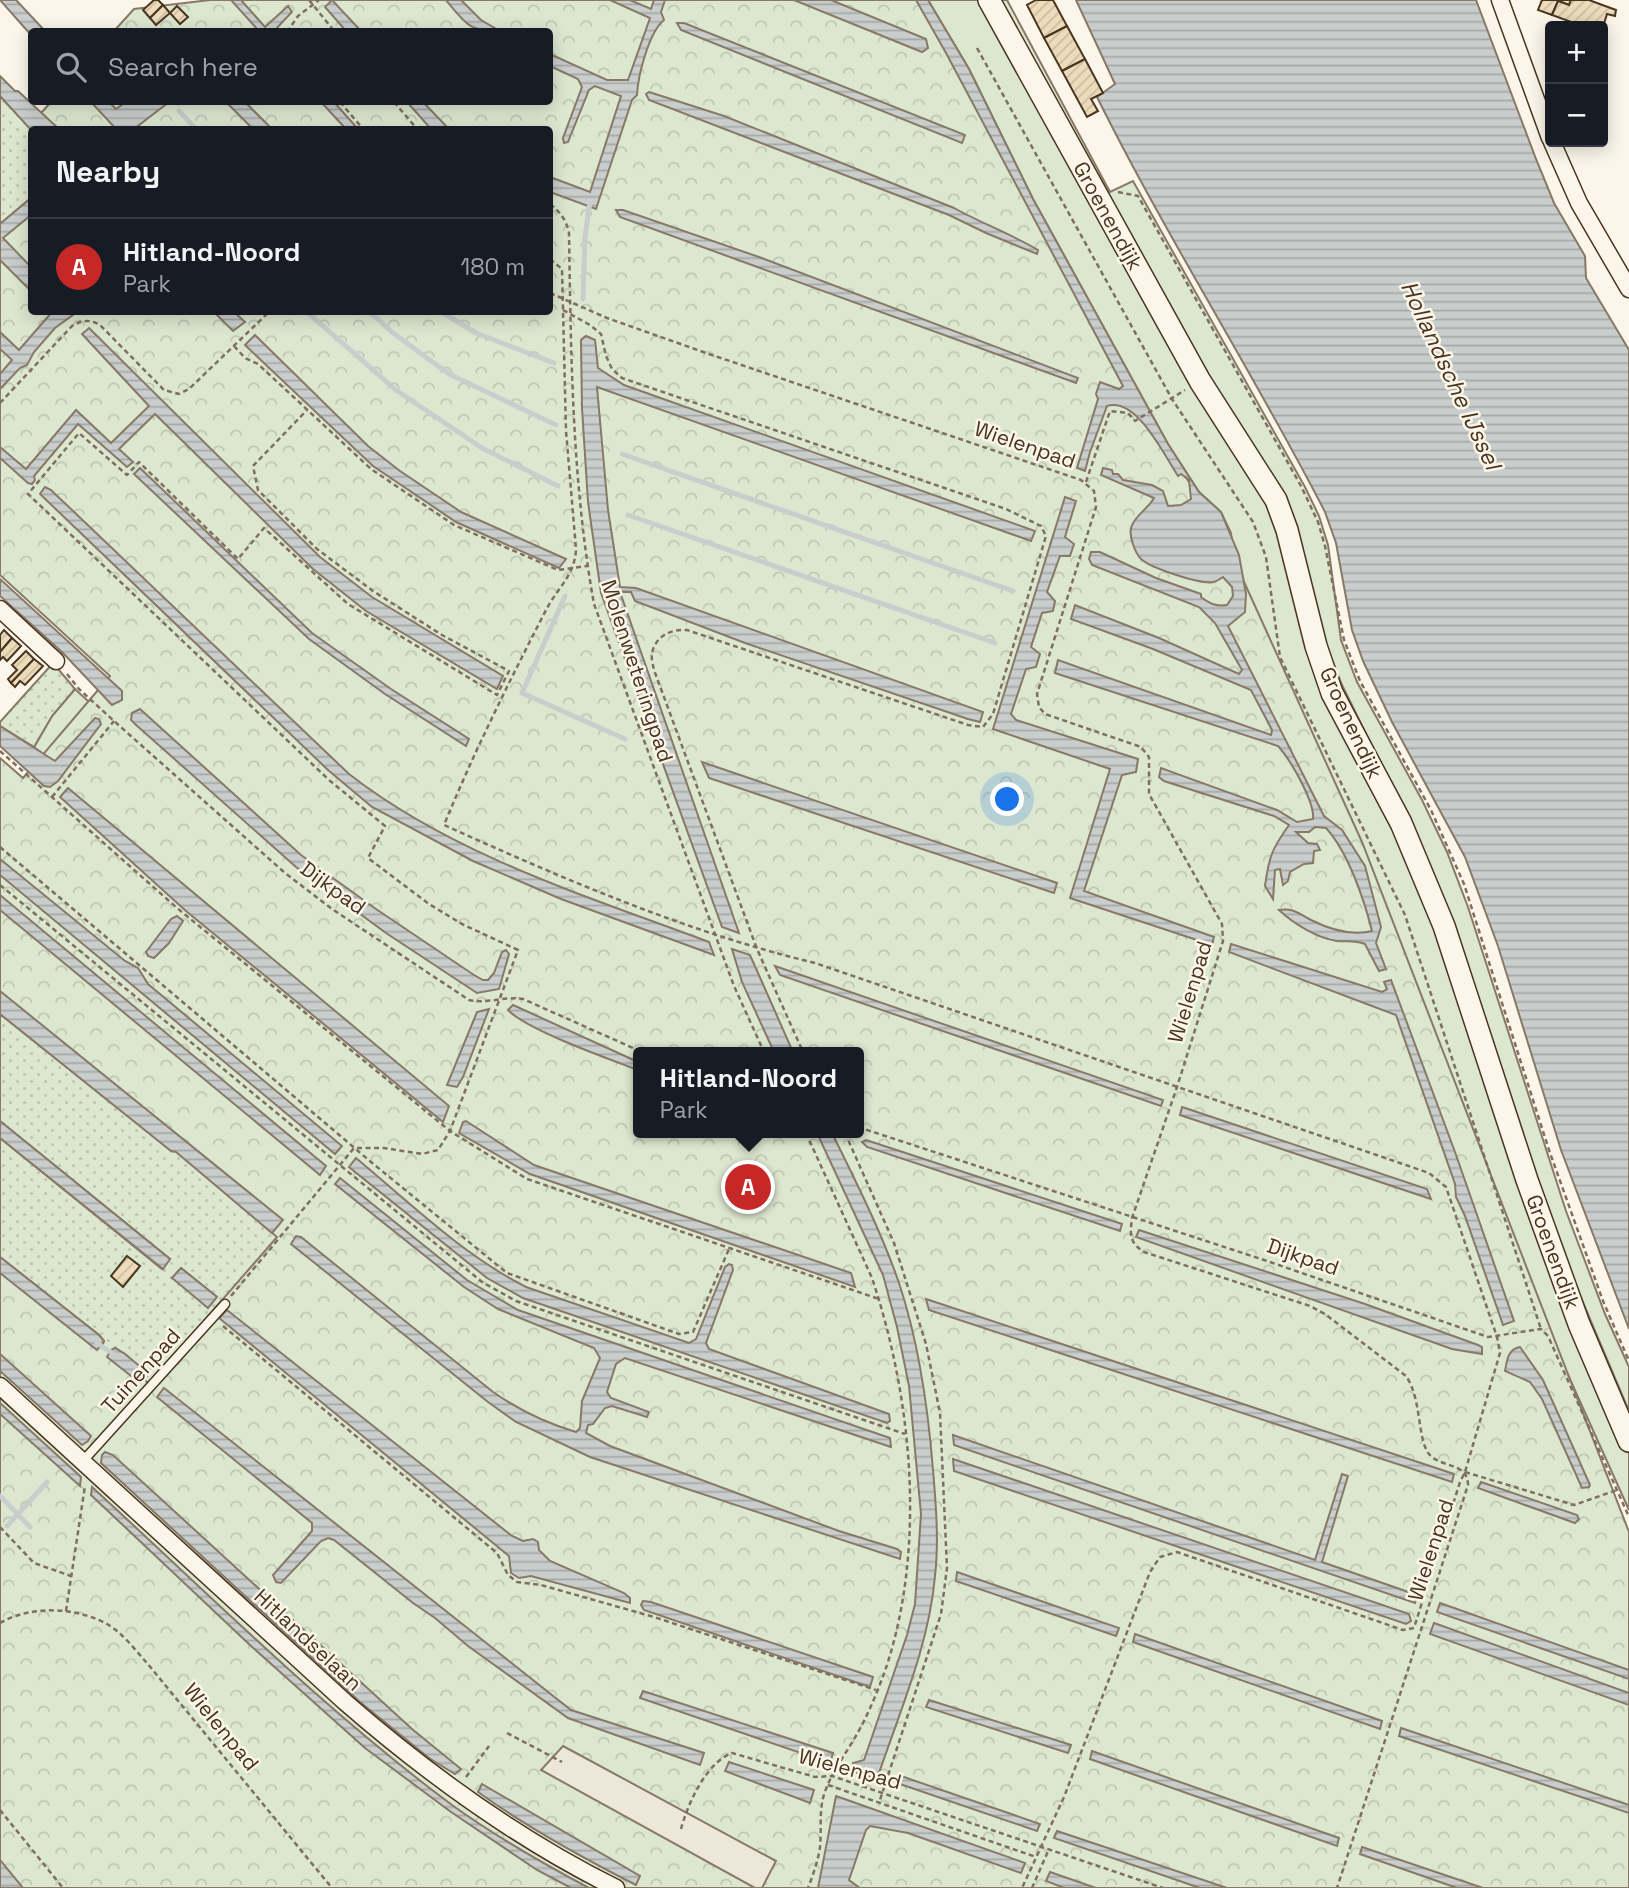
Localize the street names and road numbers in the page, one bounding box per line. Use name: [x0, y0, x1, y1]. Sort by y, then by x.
street label: Groenendijk: [1068, 157, 1149, 275]
street label: Wielenpad: [971, 415, 1079, 474]
street label: Molenweteringpad: [595, 576, 680, 765]
street label: Groenendijk: [1314, 663, 1389, 783]
street label: Dijkpad: [295, 855, 371, 920]
street label: Wielenpad: [1161, 938, 1218, 1046]
street label: Groenendijk: [1520, 1191, 1587, 1313]
street label: Dijkpad: [1264, 1232, 1343, 1281]
street label: Tuinenpad: [95, 1322, 186, 1419]
street label: Wielenpad: [1401, 1496, 1460, 1604]
street label: Hitlandselaan: [249, 1583, 368, 1697]
street label: Wielenpad: [178, 1677, 265, 1776]
street label: Wielenpad: [796, 1742, 904, 1795]

